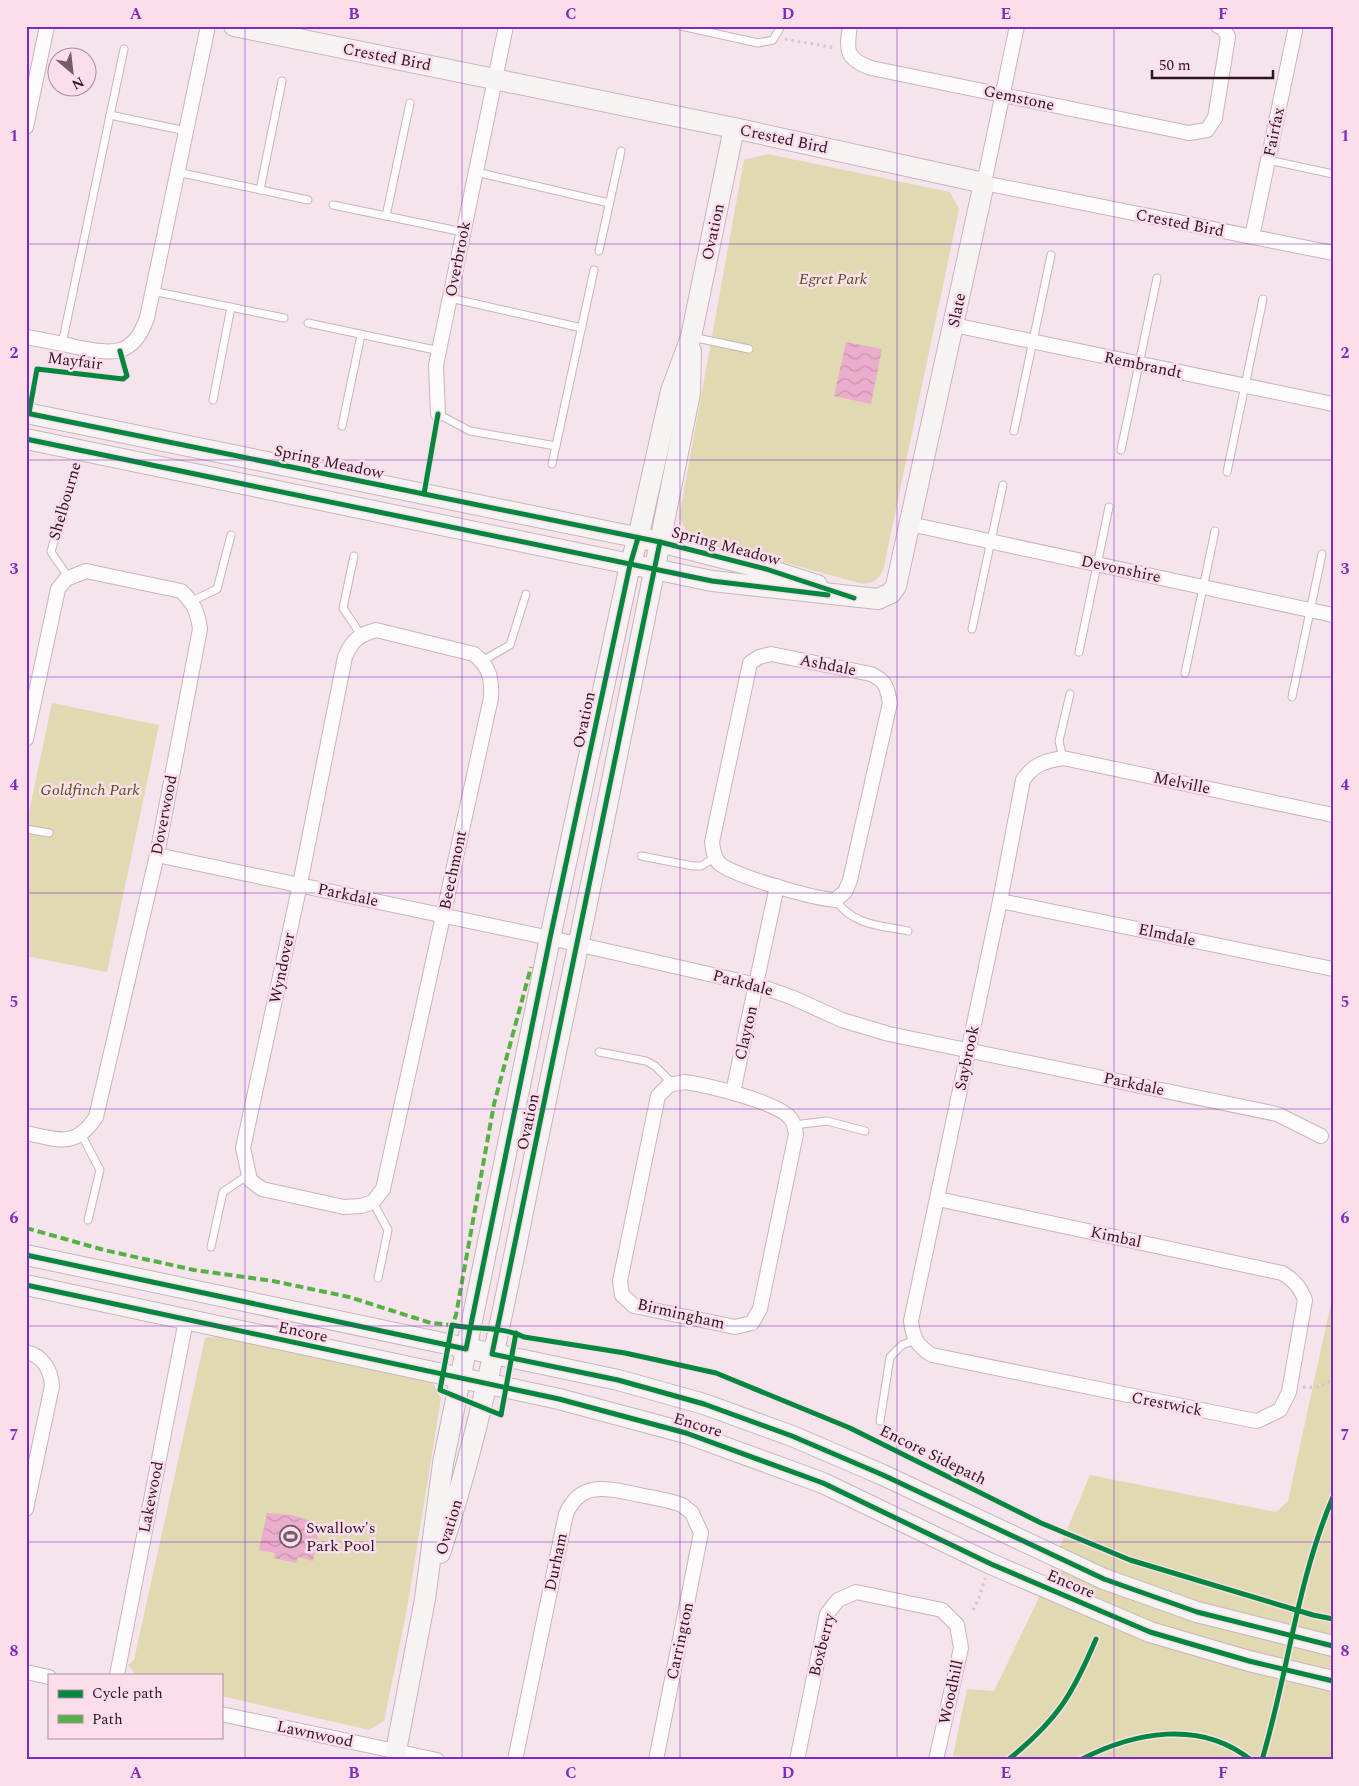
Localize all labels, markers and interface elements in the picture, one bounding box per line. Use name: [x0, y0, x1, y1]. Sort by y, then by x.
text: A: [130, 2, 143, 26]
text: B: [348, 2, 360, 26]
text: C: [565, 2, 577, 26]
text: D: [782, 2, 795, 26]
text: E: [1001, 2, 1011, 26]
text: F: [1218, 2, 1228, 26]
street label: Crested Bird: [341, 37, 433, 77]
north arrow: [48, 48, 98, 98]
scale bar: [1152, 48, 1273, 80]
text: 50 m: [1159, 54, 1191, 77]
text: N: [68, 71, 88, 95]
street label: Gemstone: [981, 79, 1057, 117]
street label: Fairfax: [1257, 105, 1291, 159]
street label: Crested Bird: [738, 118, 830, 160]
text: 1: [10, 124, 18, 148]
text: 1: [1341, 124, 1349, 148]
street label: Ovation: [695, 201, 731, 263]
street label: Crested Bird: [1134, 203, 1226, 243]
street label: Overbrook: [439, 219, 477, 299]
park label: Egret Park: [799, 267, 868, 291]
street label: Slate: [942, 291, 972, 329]
text: 2: [10, 341, 19, 365]
text: 2: [1341, 341, 1350, 365]
street label: Rembrandt: [1102, 345, 1185, 385]
street label: Mayfair: [46, 346, 104, 376]
street label: Spring Meadow: [272, 439, 387, 486]
street label: Shelbourne: [42, 459, 88, 543]
street label: Spring Meadow: [669, 520, 784, 572]
street label: Devonshire: [1079, 549, 1163, 589]
text: 3: [10, 557, 19, 581]
text: 3: [1341, 557, 1350, 581]
street label: Ashdale: [798, 648, 858, 682]
street label: Ovation: [566, 689, 602, 751]
street label: Melville: [1151, 765, 1213, 801]
text: 4: [10, 773, 19, 797]
street label: Doverwood: [144, 773, 184, 857]
text: 4: [1341, 773, 1350, 797]
park label: Goldfinch Park: [40, 778, 140, 802]
street label: Beechmont: [433, 828, 473, 912]
street label: Parkdale: [315, 877, 381, 913]
street label: Elmdale: [1136, 917, 1198, 953]
street label: Wyndover: [263, 930, 301, 1006]
street label: Parkdale: [710, 963, 776, 1003]
text: 5: [10, 990, 18, 1014]
text: 5: [1341, 990, 1349, 1014]
street label: Clayton: [728, 1003, 764, 1063]
street label: Saybrook: [948, 1023, 986, 1093]
street label: Parkdale: [1101, 1066, 1167, 1102]
street label: Ovation: [510, 1091, 546, 1153]
text: 6: [10, 1206, 19, 1230]
text: 6: [1341, 1206, 1350, 1230]
street label: Kimbal: [1088, 1220, 1144, 1254]
street label: Birmingham: [635, 1292, 727, 1336]
street label: Encore: [276, 1315, 330, 1349]
street label: Crestwick: [1129, 1385, 1205, 1423]
street label: Encore: [671, 1406, 725, 1444]
street label: Encore Sidepath: [875, 1419, 991, 1491]
text: 7: [10, 1423, 19, 1447]
text: 7: [1341, 1423, 1350, 1447]
street label: Lakewood: [132, 1459, 170, 1535]
street label: Ovation: [429, 1496, 469, 1558]
place label: Swallow's Park Pool: [306, 1516, 376, 1558]
sports icon: Swallow's Park Pool: [278, 1525, 302, 1549]
street label: Durham: [538, 1531, 574, 1593]
street label: Encore: [1043, 1563, 1099, 1605]
street label: Carrington: [660, 1600, 700, 1682]
street label: Boxberry: [803, 1610, 842, 1679]
text: 8: [10, 1639, 19, 1663]
text: 8: [1341, 1639, 1350, 1663]
street label: Woodhill: [932, 1658, 970, 1726]
legend: [48, 1674, 222, 1738]
text: Cycle path: [92, 1682, 163, 1705]
text: Path: [92, 1708, 123, 1731]
street label: Lawnwood: [275, 1714, 355, 1754]
text: A: [130, 1761, 143, 1785]
text: B: [348, 1761, 360, 1785]
text: C: [565, 1761, 577, 1785]
text: D: [782, 1761, 795, 1785]
text: E: [1001, 1761, 1011, 1785]
text: F: [1218, 1761, 1228, 1785]

